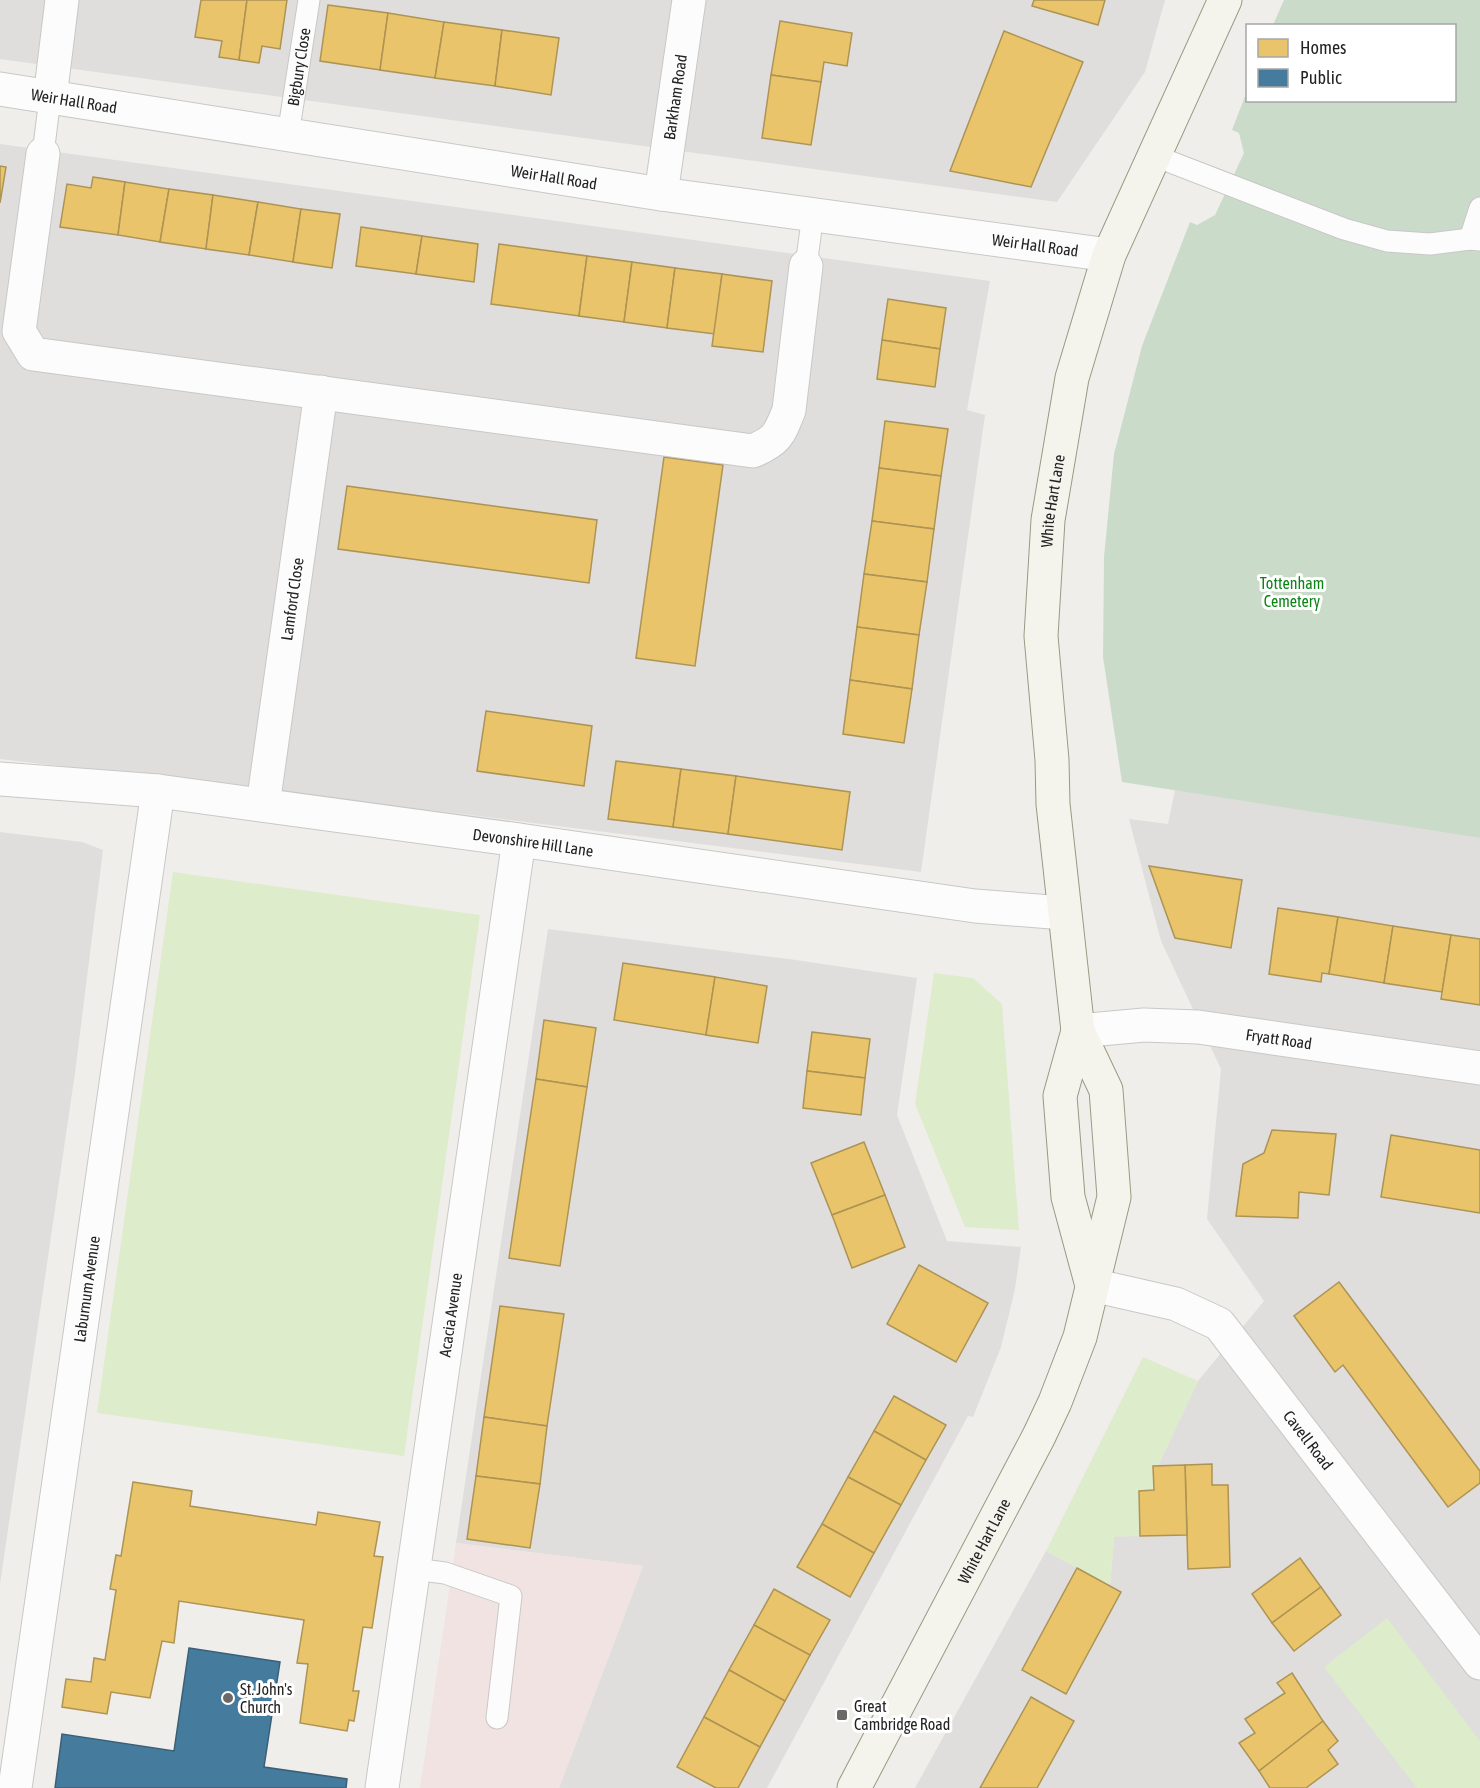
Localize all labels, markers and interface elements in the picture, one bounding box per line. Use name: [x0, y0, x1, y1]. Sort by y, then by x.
legend: [1246, 24, 1456, 102]
street label: Bigbury Close: [284, 27, 314, 107]
text: Homes: [1300, 37, 1346, 58]
street label: Barkham Road: [660, 53, 690, 141]
text: Public: [1300, 67, 1342, 88]
street label: Weir Hall Road: [30, 85, 118, 116]
street label: Weir Hall Road: [510, 161, 598, 193]
street label: Weir Hall Road: [991, 230, 1080, 260]
street label: White Hart Lane: [1037, 453, 1068, 548]
street label: Lamford Close: [277, 556, 307, 642]
park label: Tottenham Cemetery: [1260, 574, 1324, 611]
street label: Devonshire Hill Lane: [472, 825, 595, 860]
street label: Fryatt Road: [1245, 1025, 1313, 1052]
street label: Laburnum Avenue: [70, 1235, 103, 1343]
street label: Acacia Avenue: [435, 1272, 465, 1358]
street label: Cavell Road: [1280, 1407, 1337, 1473]
street label: White Hart Lane: [954, 1495, 1014, 1587]
place label: St. John's Church: [240, 1680, 293, 1716]
marker: St. John's Church: [221, 1691, 235, 1705]
place label: Great Cambridge Road: [854, 1697, 950, 1734]
marker: Great Cambridge Road: [835, 1708, 849, 1722]

